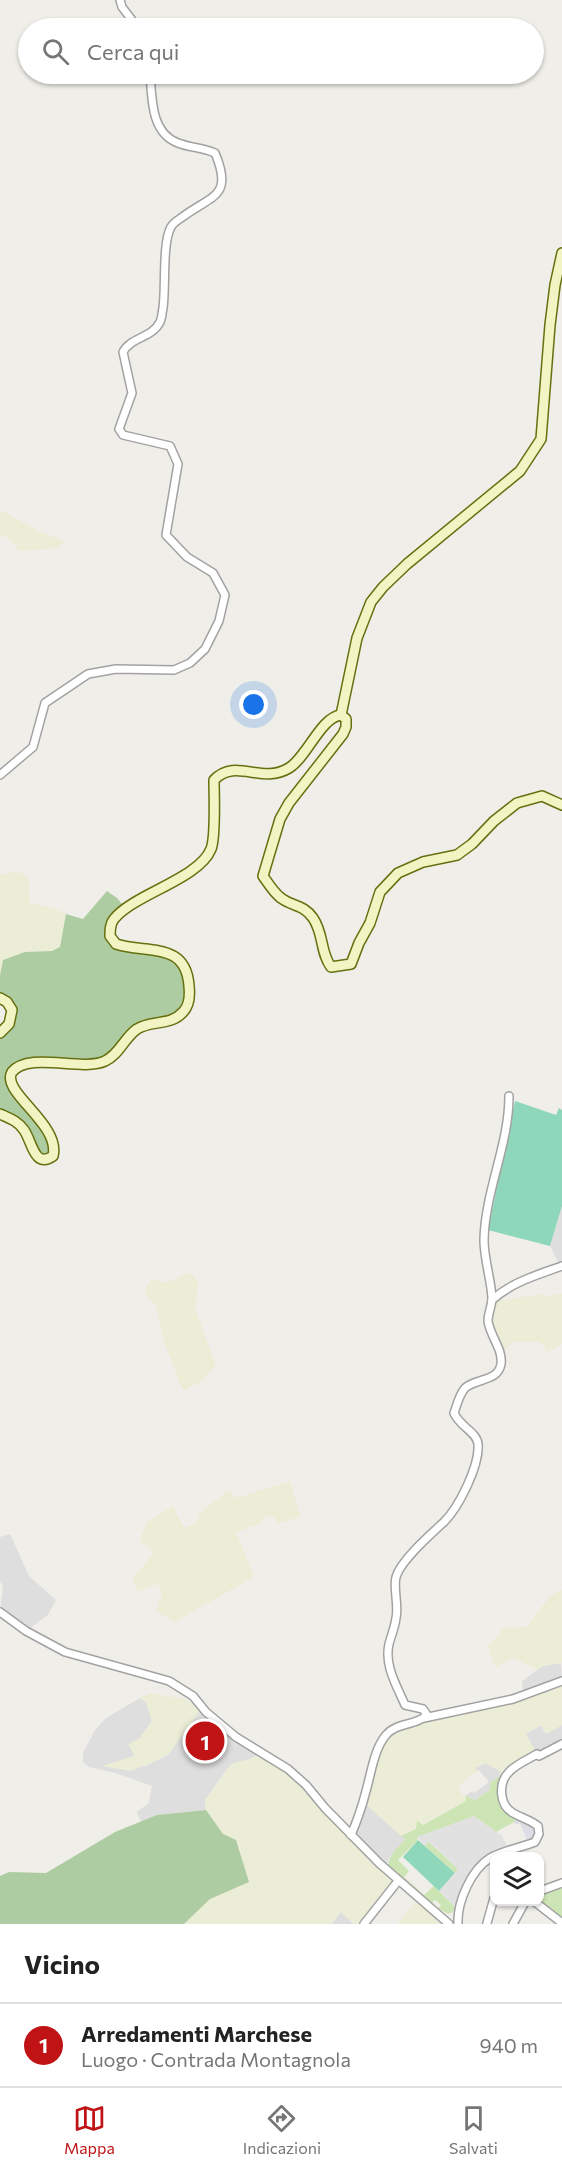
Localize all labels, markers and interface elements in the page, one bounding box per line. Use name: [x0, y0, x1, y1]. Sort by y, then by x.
search box: [18, 18, 544, 84]
icon: search: [39, 35, 72, 68]
text: Cerca qui: [87, 38, 179, 65]
your location: [239, 690, 268, 719]
pin: 1: [186, 1718, 224, 1764]
map controls: [490, 1852, 544, 1906]
button: layers: [490, 1852, 544, 1906]
text: Vicino: [24, 1948, 100, 1979]
text: Arredamenti Marchese: [81, 2020, 312, 2047]
text: 1: [39, 2033, 48, 2057]
text: 940 m: [480, 2033, 538, 2057]
text: Luogo · Contrada Montagnola: [81, 2047, 351, 2071]
tab: Mappa: [64, 2102, 115, 2157]
tab: Indicazioni: [243, 2102, 321, 2157]
tab: Salvati: [449, 2102, 498, 2157]

